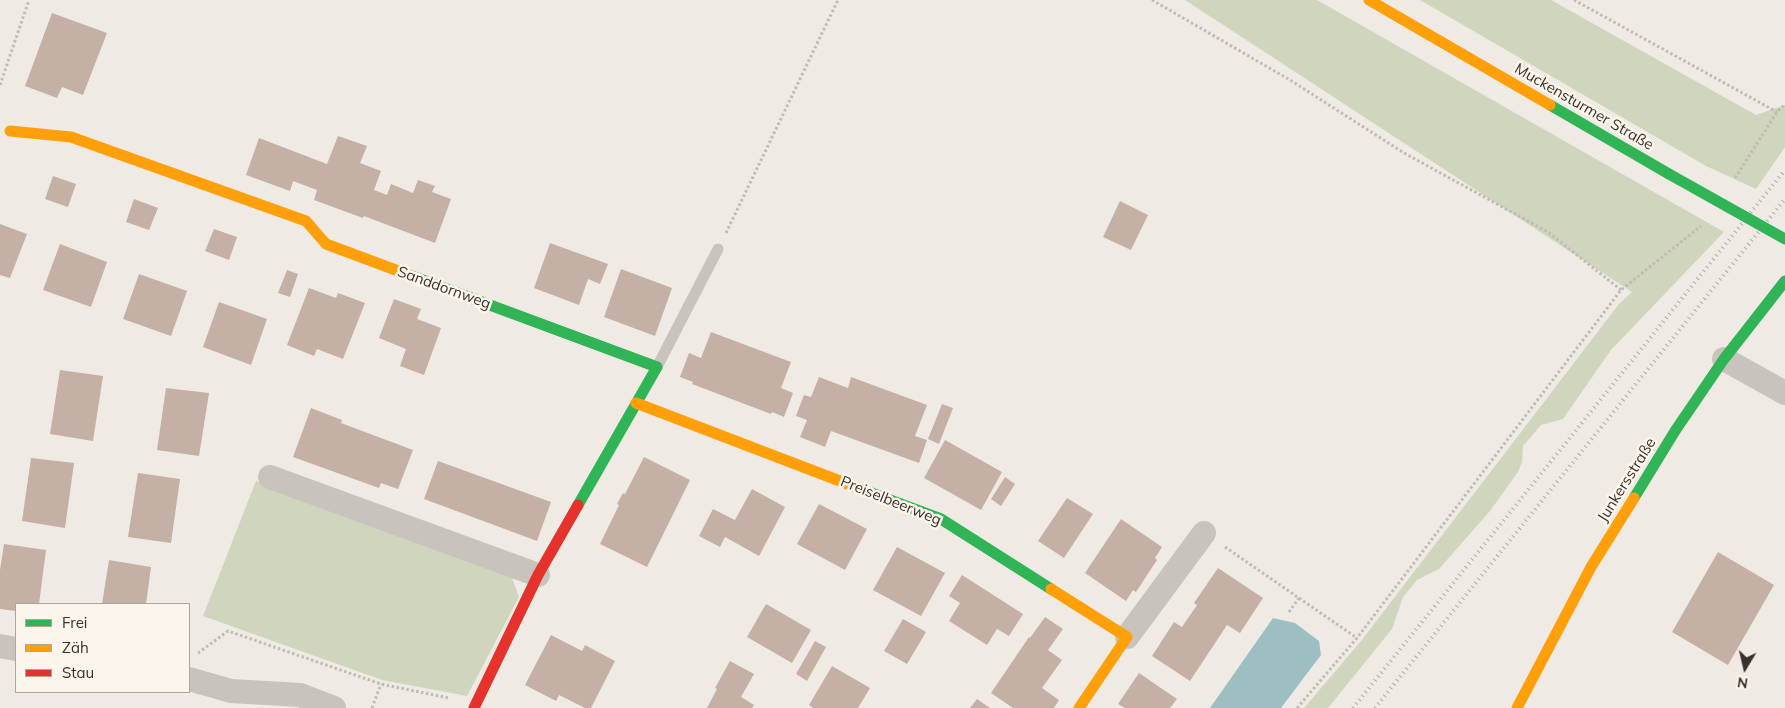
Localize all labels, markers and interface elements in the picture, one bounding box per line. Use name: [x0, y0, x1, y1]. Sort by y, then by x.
street label: Muckensturmer Straße: [1511, 60, 1657, 154]
street label: Sanddornweg: [395, 263, 493, 313]
street label: Junkersstraße: [1594, 435, 1660, 525]
street label: Preiselbeerweg: [838, 473, 944, 529]
legend: [15, 603, 190, 693]
text: Frei: [62, 613, 87, 632]
text: Zäh: [62, 638, 89, 657]
north arrow: [1720, 643, 1770, 693]
text: Stau: [62, 663, 94, 682]
text: N: [1736, 673, 1749, 693]

